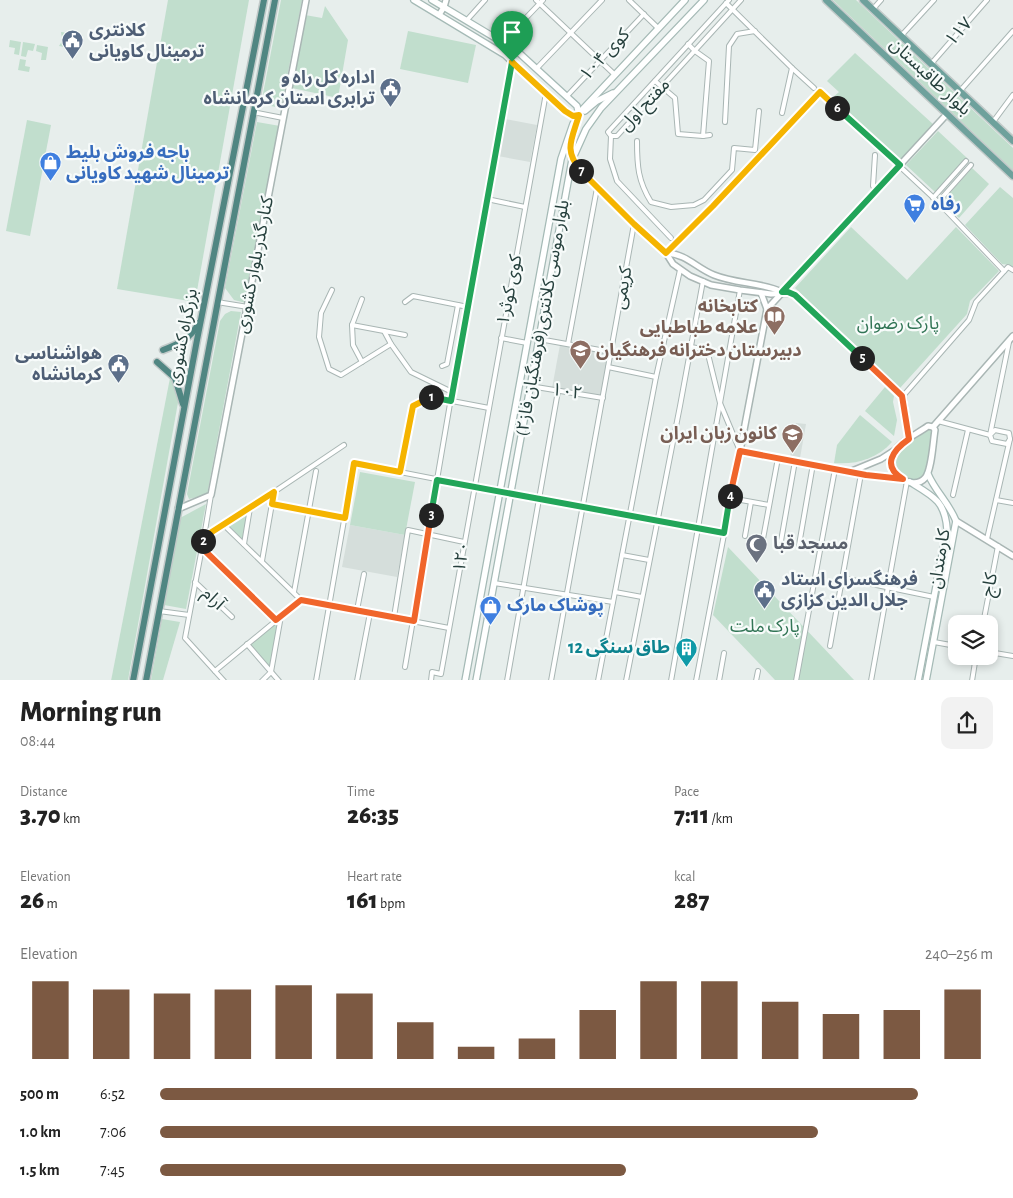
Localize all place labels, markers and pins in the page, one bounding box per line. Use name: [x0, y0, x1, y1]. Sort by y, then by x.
pin: [491, 11, 533, 62]
place label: کلانتری ترمینال کاویانی: [89, 22, 205, 62]
public building icon: کلانتری ترمینال کاویانی: [61, 29, 85, 60]
place label: اداره کل راه و ترابری استان کرمانشاه: [204, 69, 376, 109]
public building icon: اداره کل راه و ترابری استان کرمانشاه: [379, 76, 403, 107]
pin: 6: [824, 96, 850, 120]
place label: باجه فروش بلیط ترمینال شهید کاویانی: [66, 143, 230, 184]
shop icon: باجه فروش بلیط ترمینال شهید کاویانی: [38, 151, 62, 182]
pin: 7: [568, 158, 594, 184]
supermarket icon: رفاه: [903, 193, 927, 224]
place label: رفاه: [931, 195, 961, 215]
place label: کتابخانه علامه طباطبایی: [640, 298, 759, 337]
library icon: کتابخانه علامه طباطبایی: [762, 305, 786, 336]
school or university icon: دبیرستان دخترانه فرهنگیان: [568, 339, 592, 370]
place label: دبیرستان دخترانه فرهنگیان: [596, 340, 802, 361]
place label: هواشناسی کرمانشاه: [15, 345, 103, 385]
pin: 5: [850, 346, 874, 370]
public building icon: هواشناسی کرمانشاه: [106, 352, 130, 383]
pin: 1: [418, 384, 444, 410]
school or university icon: کانون زبان ایران: [781, 422, 805, 453]
place label: کانون زبان ایران: [660, 425, 778, 444]
pin: 4: [718, 484, 742, 508]
pin: 3: [418, 502, 444, 528]
pin: 2: [190, 528, 216, 554]
mosque icon: مسجد قبا: [745, 532, 769, 563]
place label: مسجد قبا: [773, 534, 848, 553]
place label: فرهنگسرای استاد جلال الدین کزازی: [781, 569, 918, 611]
public building icon: فرهنگسرای استاد جلال الدین کزازی: [753, 578, 777, 609]
shop icon: پوشاک مارک: [479, 594, 503, 625]
place label: پوشاک مارک: [507, 597, 604, 617]
building icon: طاق سنگی 12: [674, 636, 698, 667]
place label: طاق سنگی 12: [568, 637, 670, 657]

